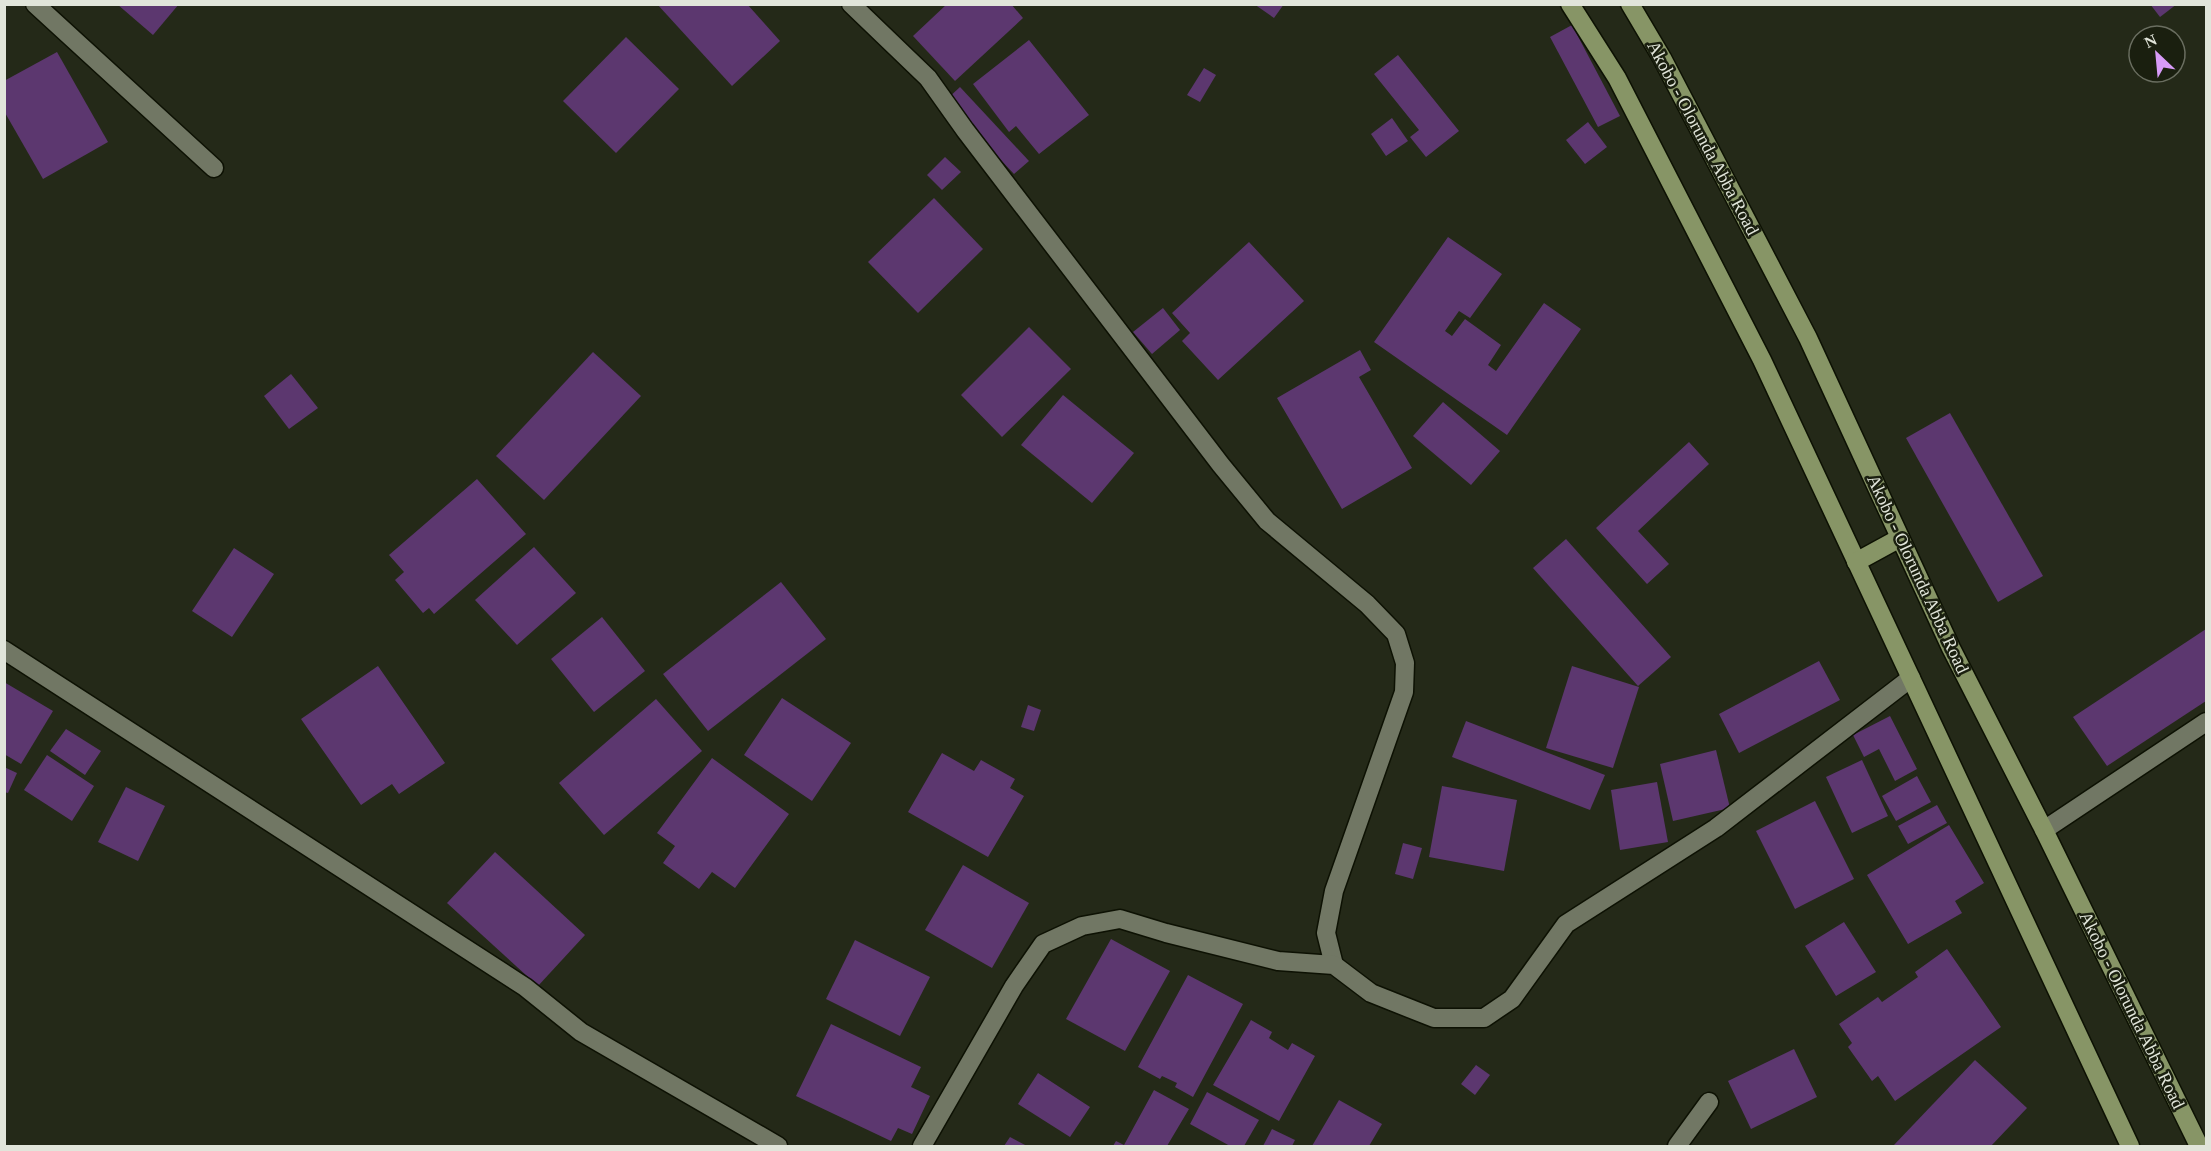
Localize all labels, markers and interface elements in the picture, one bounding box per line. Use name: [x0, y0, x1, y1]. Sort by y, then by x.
north arrow: [2127, 24, 2187, 84]
text: N: [2142, 31, 2160, 51]
street label: Akobo - Olorunda Abba Road: [1643, 38, 1763, 238]
street label: Akobo - Olorunda Abba Road: [1863, 471, 1973, 677]
street label: Akobo - Olorunda Abba Road: [2075, 908, 2189, 1112]

